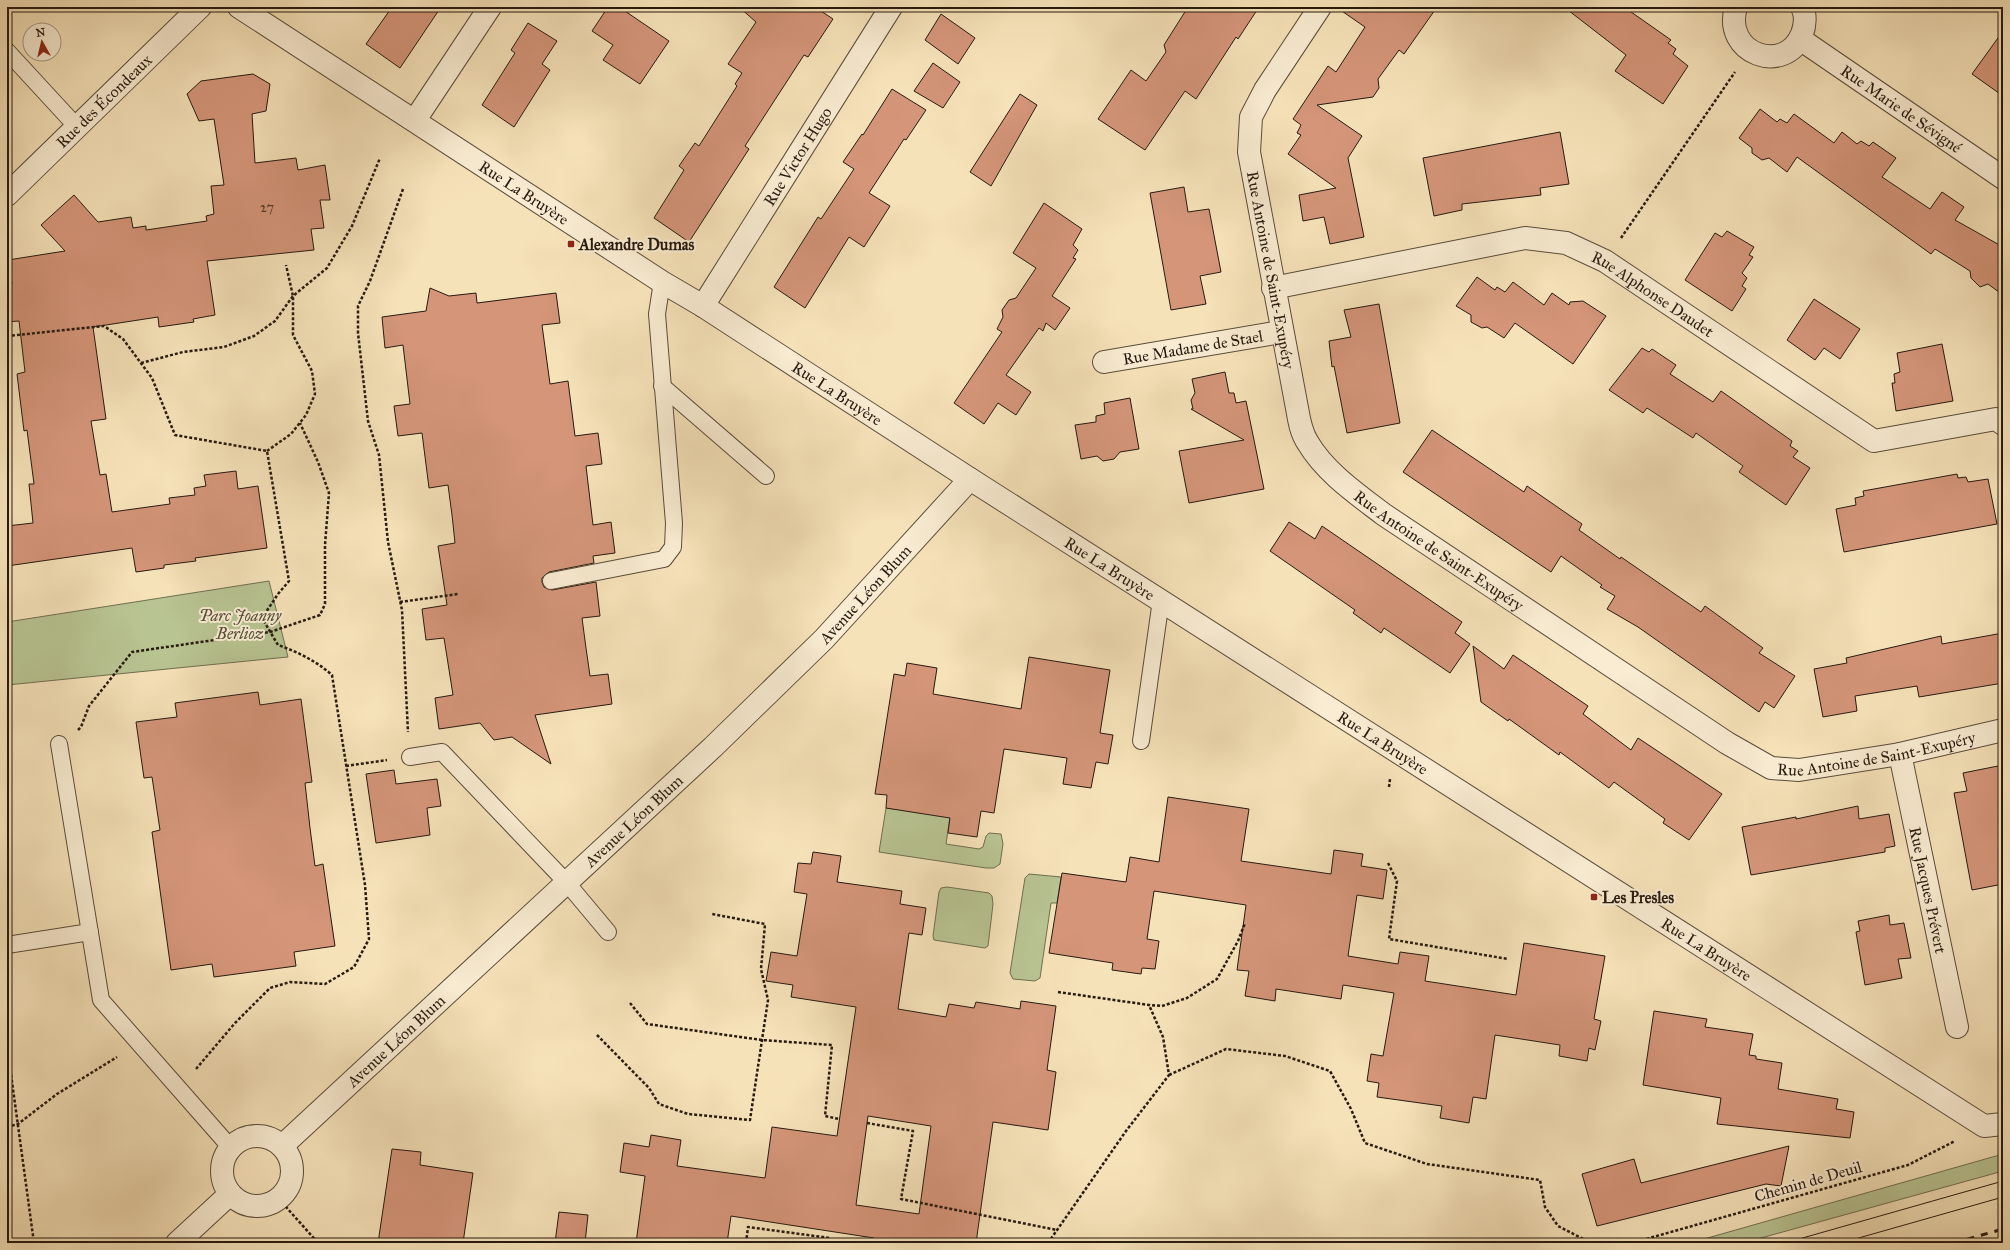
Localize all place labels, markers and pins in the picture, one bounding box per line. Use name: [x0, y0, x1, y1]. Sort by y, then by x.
place label: Alexandre Dumas: [578, 235, 695, 254]
marker: Alexandre Dumas: [566, 239, 576, 249]
place label: Les Presles: [1602, 888, 1674, 907]
marker: Les Presles: [1589, 892, 1599, 902]

